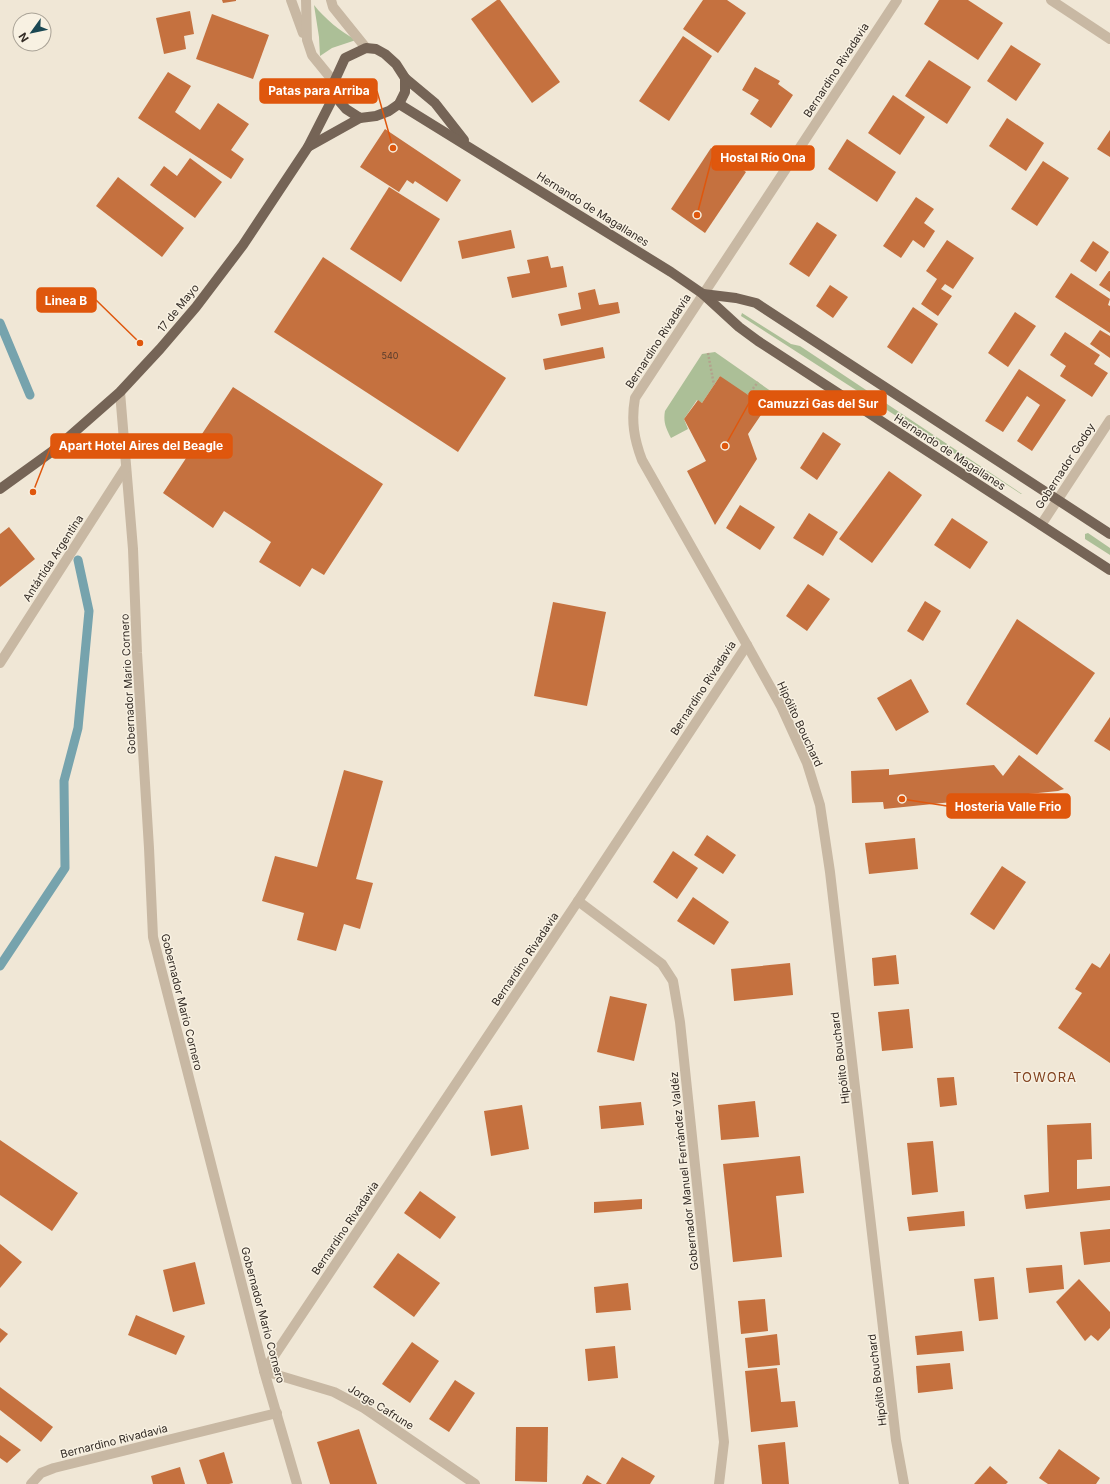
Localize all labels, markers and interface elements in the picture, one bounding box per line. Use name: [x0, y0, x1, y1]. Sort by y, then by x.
north arrow: [12, 12, 52, 52]
street label: Bernardino Rivadavia: [800, 20, 872, 120]
text: N: [15, 30, 32, 45]
callout: Patas para Arriba: [260, 79, 377, 103]
text: Patas para Arriba: [268, 83, 370, 98]
callout: Hostal Río Ona: [712, 146, 814, 170]
text: Hostal Río Ona: [720, 150, 806, 165]
street label: Hernando de Magallanes: [534, 169, 652, 249]
street label: 17 de Mayo: [154, 281, 202, 335]
callout: Linea B: [37, 288, 96, 312]
street label: Bernardino Rivadavia: [622, 291, 694, 391]
text: Linea B: [45, 293, 87, 308]
house number: 540: [382, 350, 399, 361]
callout: Camuzzi Gas del Sur: [749, 391, 886, 415]
text: Camuzzi Gas del Sur: [758, 396, 878, 411]
street label: Hernando de Magallanes: [892, 411, 1008, 493]
street label: Gobernador Godoy: [1032, 420, 1098, 512]
callout: Apart Hotel Aires del Beagle: [51, 434, 232, 458]
text: Apart Hotel Aires del Beagle: [59, 438, 223, 453]
street label: Antártida Argentina: [20, 512, 86, 604]
street label: Gobernador Mario Cornero: [117, 613, 139, 755]
street label: Bernardino Rivadavia: [667, 638, 739, 738]
street label: Hipólito Bouchard: [774, 679, 826, 769]
callout: Hosteria Valle Frio: [947, 794, 1070, 818]
text: Hosteria Valle Frio: [955, 799, 1061, 814]
street label: Bernardino Rivadavia: [488, 910, 562, 1008]
street label: Gobernador Mario Cornero: [158, 932, 206, 1072]
street label: Hipólito Bouchard: [827, 1011, 853, 1105]
district label: TOWORA: [1013, 1069, 1077, 1085]
street label: Gobernador Manuel Fernández Valdéz: [667, 1071, 701, 1271]
street label: Bernardino Rivadavia: [308, 1179, 382, 1277]
street label: Gobernador Mario Cornero: [238, 1245, 288, 1385]
street label: Hipólito Bouchard: [864, 1333, 890, 1427]
street label: Jorge Cafrune: [346, 1381, 416, 1433]
street label: Bernardino Rivadavia: [59, 1421, 169, 1461]

